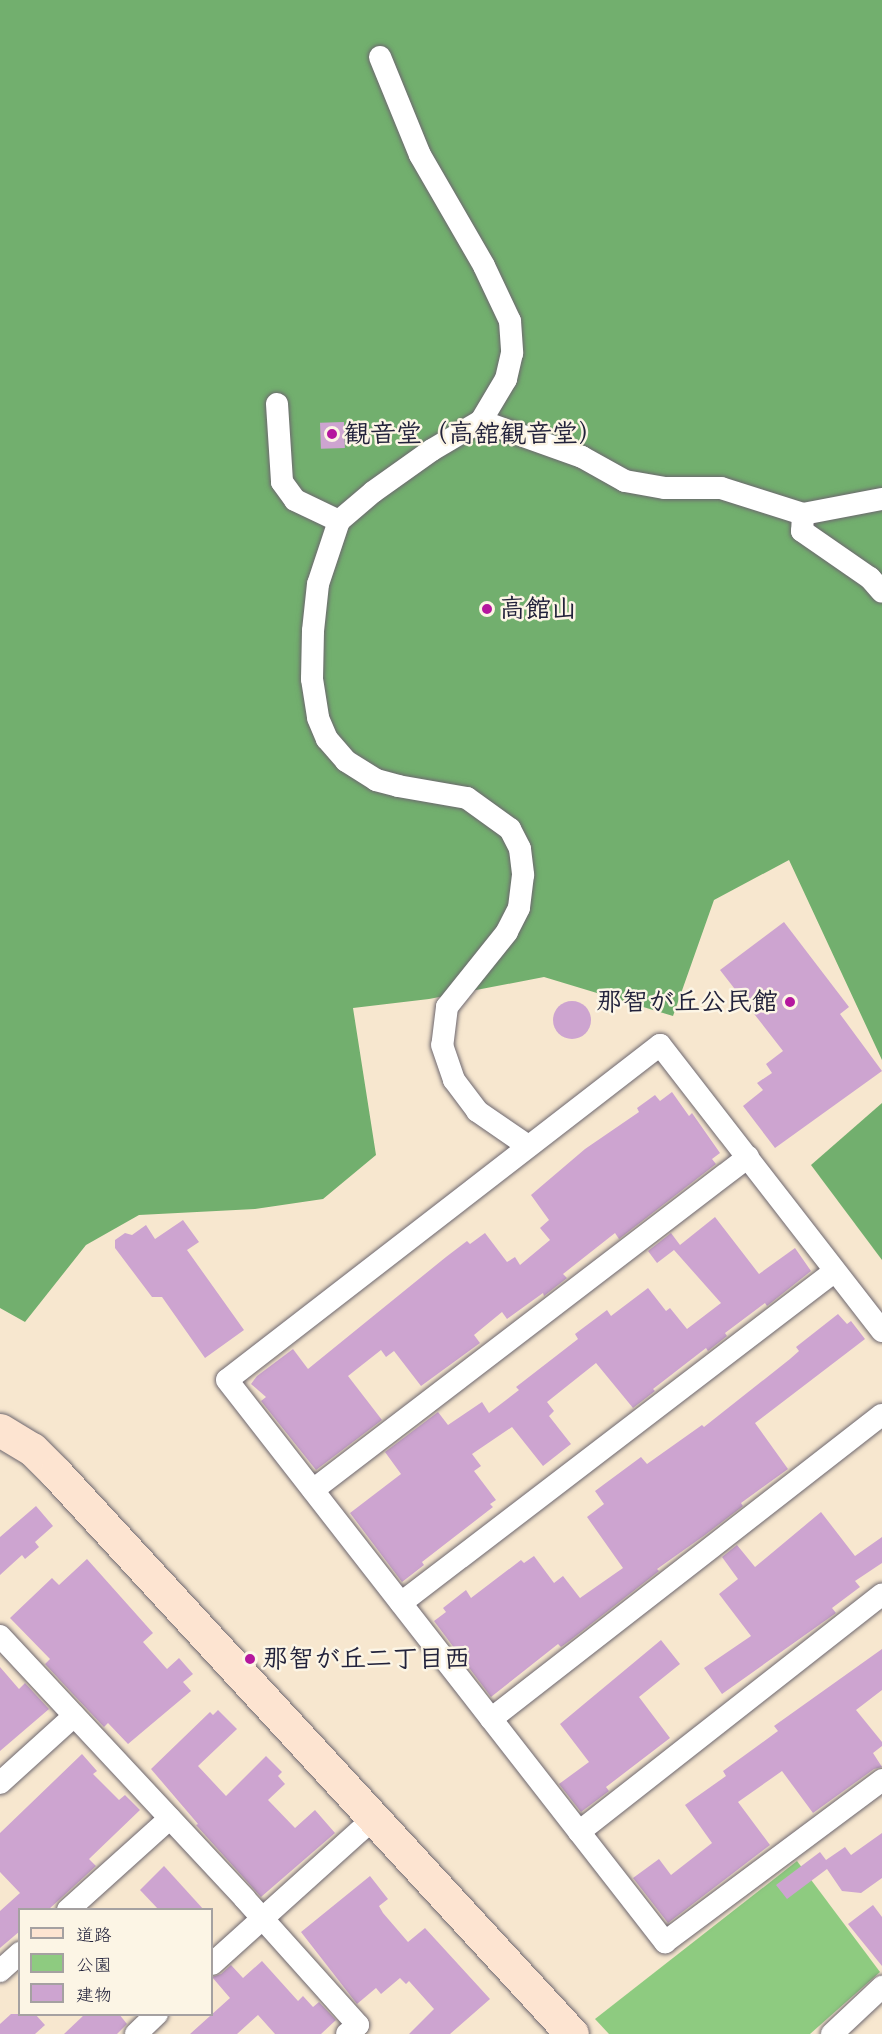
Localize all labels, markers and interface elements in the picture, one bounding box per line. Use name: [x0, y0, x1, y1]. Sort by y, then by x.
place label: 観音堂（高舘観音堂）: [344, 418, 604, 450]
marker: 観音堂（高舘観音堂）: [325, 427, 339, 441]
place label: 高館山: [499, 593, 577, 625]
marker: 高館山: [480, 602, 494, 616]
place label: 那智が丘公民館: [596, 986, 778, 1018]
marker: 那智が丘公民館: [783, 995, 797, 1009]
place label: 那智が丘二丁目西: [262, 1643, 470, 1675]
marker: 那智が丘二丁目西: [243, 1652, 257, 1666]
legend: [18, 1908, 213, 2016]
text: 道路: [76, 1924, 112, 1946]
text: 公園: [76, 1954, 112, 1976]
text: 建物: [76, 1984, 112, 2006]

